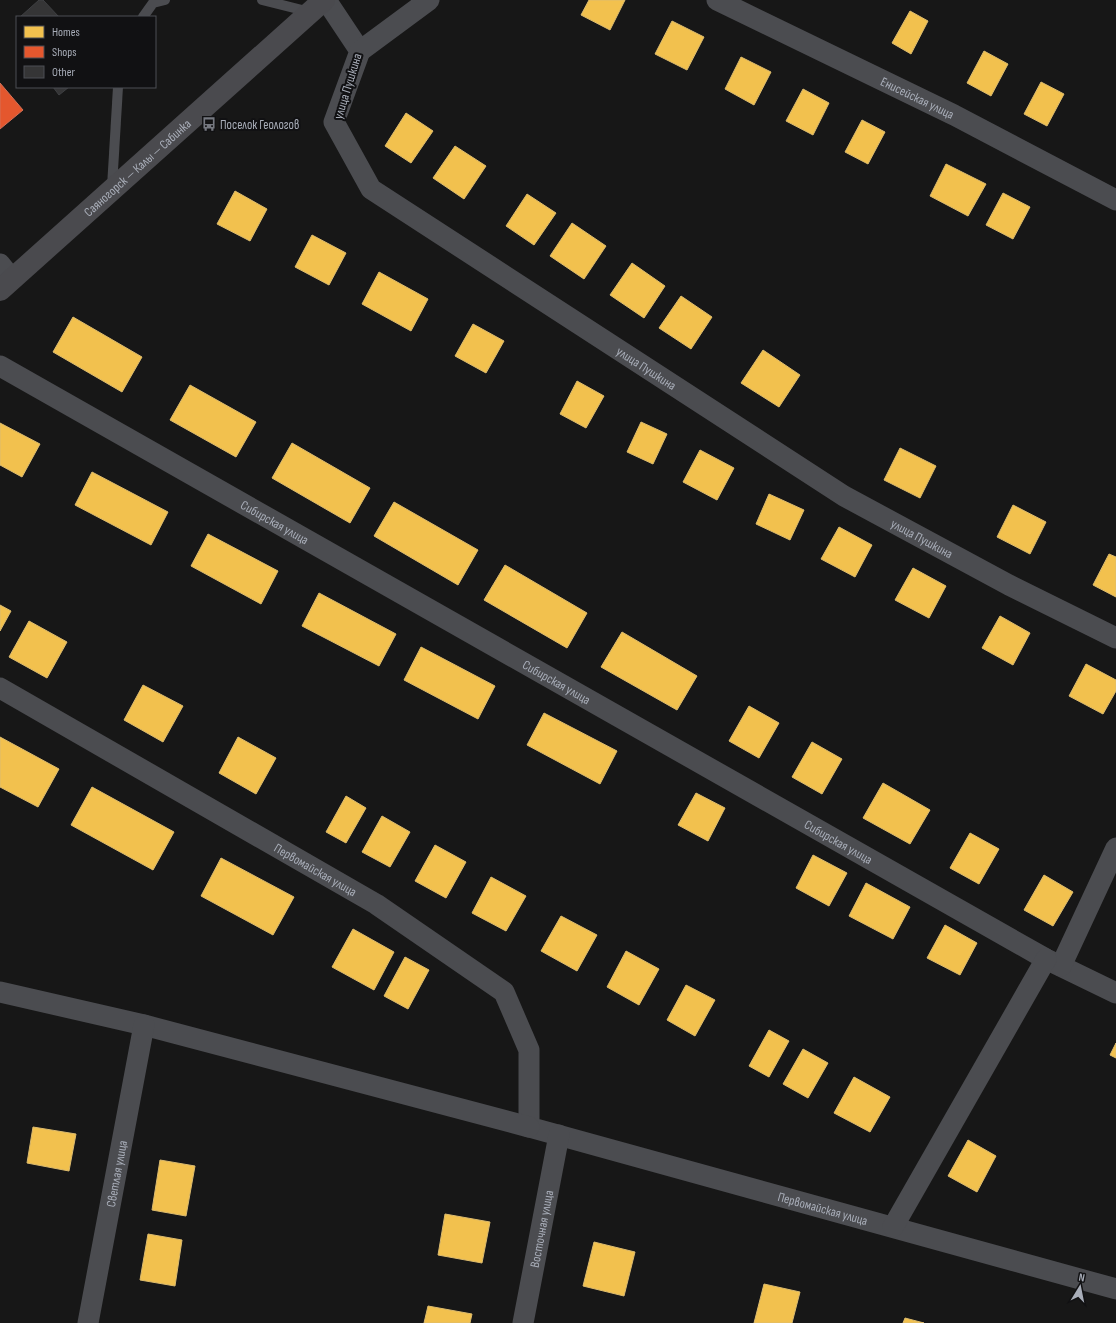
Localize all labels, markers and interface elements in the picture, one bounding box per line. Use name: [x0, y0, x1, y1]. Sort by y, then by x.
legend: [16, 16, 156, 88]
text: Homes: [52, 25, 80, 40]
text: Shops: [52, 45, 77, 60]
street label: улица Пушкина: [330, 51, 366, 121]
text: Other: [52, 65, 76, 80]
street label: Енисейская улица: [878, 74, 957, 123]
street label: Саяногорск — Калы — Сабинка: [81, 116, 195, 220]
bus stop icon: Поселок Геологов: [201, 116, 217, 132]
place label: Поселок Геологов: [220, 117, 299, 133]
street label: улица Пушкина: [613, 343, 679, 394]
street label: Сибирская улица: [238, 497, 311, 548]
street label: улица Пушкина: [888, 516, 955, 562]
street label: Сибирская улица: [519, 657, 593, 708]
street label: Сибирская улица: [801, 817, 875, 868]
street label: Первомайская улица: [271, 840, 359, 900]
street label: Светлая улица: [103, 1139, 131, 1209]
street label: Восточная улица: [527, 1189, 557, 1269]
street label: Первомайская улица: [776, 1189, 869, 1229]
north arrow: [1060, 1267, 1100, 1307]
text: N: [1078, 1271, 1086, 1285]

